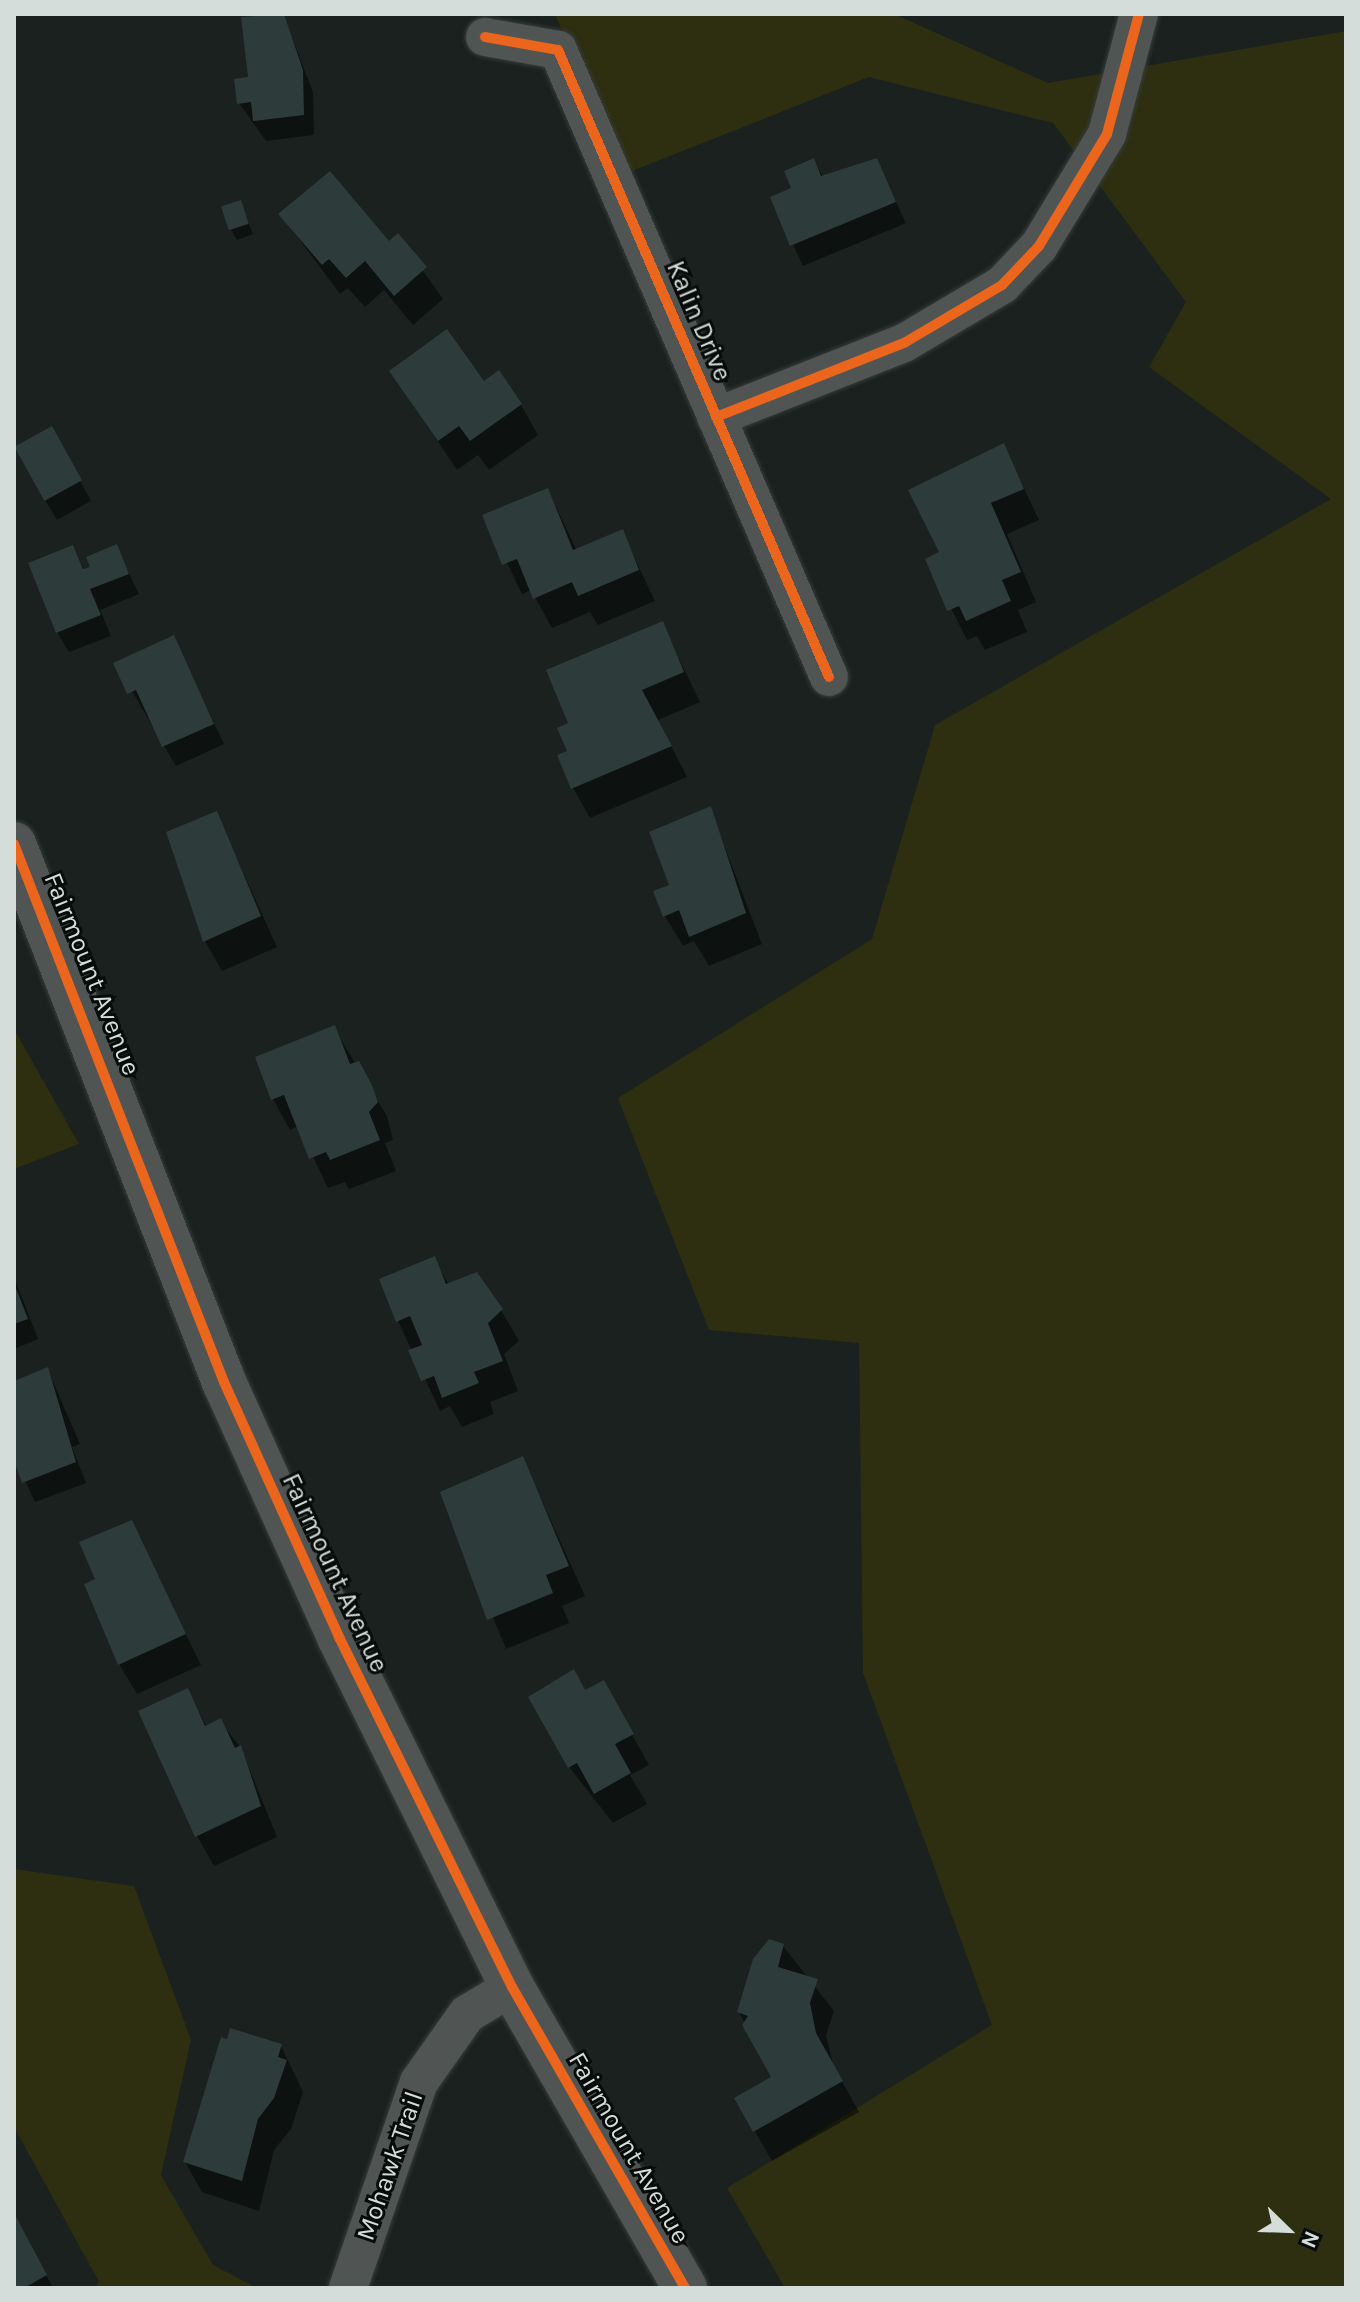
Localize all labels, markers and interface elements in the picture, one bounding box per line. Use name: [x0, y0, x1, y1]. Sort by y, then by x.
street label: Kalin Drive: [660, 256, 738, 386]
street label: Fairmount Avenue: [37, 868, 147, 1080]
street label: Fairmount Avenue: [275, 1469, 395, 1677]
street label: Fairmount Avenue: [562, 2047, 696, 2249]
street label: Mohawk Trail: [350, 2087, 430, 2245]
north arrow: [1248, 2190, 1328, 2270]
text: N: [1295, 2227, 1325, 2252]

